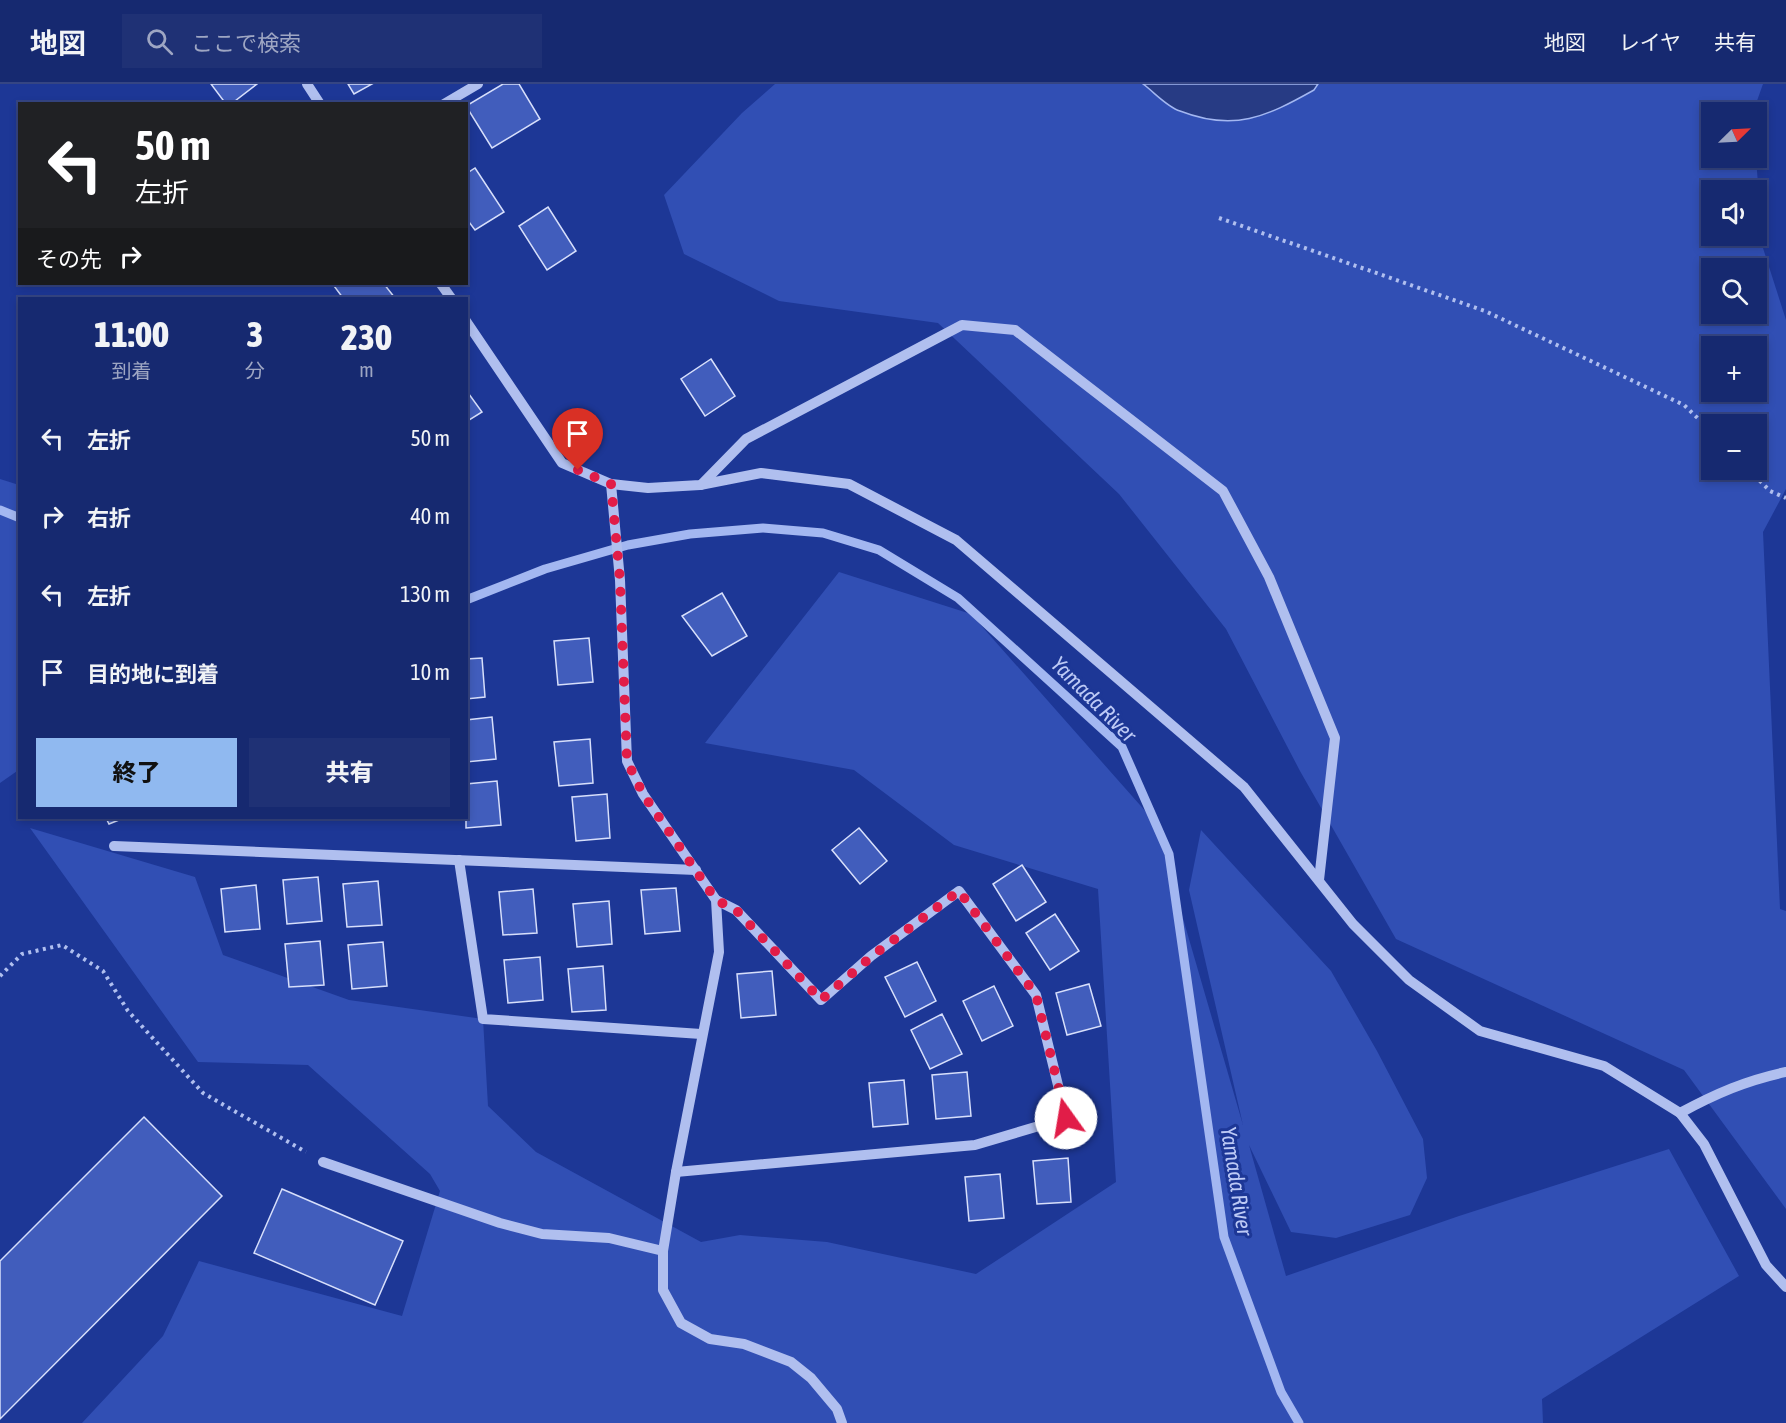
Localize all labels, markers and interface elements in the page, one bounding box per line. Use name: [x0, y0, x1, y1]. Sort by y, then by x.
search box: [122, 14, 542, 68]
icon: search: [143, 25, 176, 58]
text: 地図: [30, 27, 86, 59]
text: ここで検索: [191, 30, 301, 56]
text: 地図: [1544, 30, 1586, 54]
text: レイヤ: [1619, 30, 1681, 54]
text: 共有: [1714, 30, 1756, 54]
north arrow: [1701, 102, 1767, 168]
map controls: [1701, 102, 1767, 480]
text: 50 m: [135, 121, 210, 169]
icon: left: [36, 126, 114, 204]
text: 左折: [135, 177, 189, 208]
button: sound: [1701, 180, 1767, 246]
icon: right: [114, 240, 147, 273]
text: その先: [36, 246, 102, 272]
button: search: [1701, 258, 1767, 324]
text: 11:00: [94, 313, 169, 355]
text: 3: [247, 313, 263, 355]
text: 230: [341, 316, 392, 358]
button: +: [1701, 336, 1767, 402]
text: m: [359, 358, 374, 381]
text: 到着: [112, 359, 152, 382]
text: 分: [245, 359, 265, 382]
pin: [552, 408, 603, 470]
button: −: [1701, 414, 1767, 480]
icon: arrive: [561, 417, 594, 450]
icon: left: [36, 422, 69, 455]
text: 50 m: [410, 425, 450, 451]
text: 左折: [87, 427, 131, 453]
icon: right: [36, 500, 69, 533]
text: 40 m: [410, 503, 450, 529]
text: 右折: [87, 505, 131, 531]
icon: left: [36, 578, 69, 611]
text: 130 m: [400, 581, 450, 607]
text: 左折: [87, 583, 131, 609]
water label: Yamada River: [1046, 651, 1143, 748]
icon: arrive: [36, 656, 69, 689]
text: 10 m: [410, 659, 450, 685]
text: 目的地に到着: [87, 661, 219, 687]
button: 終了: [36, 738, 237, 807]
button: 共有: [249, 738, 450, 807]
position arrow: [1034, 1086, 1098, 1150]
water label: Yamada River: [1216, 1125, 1259, 1239]

